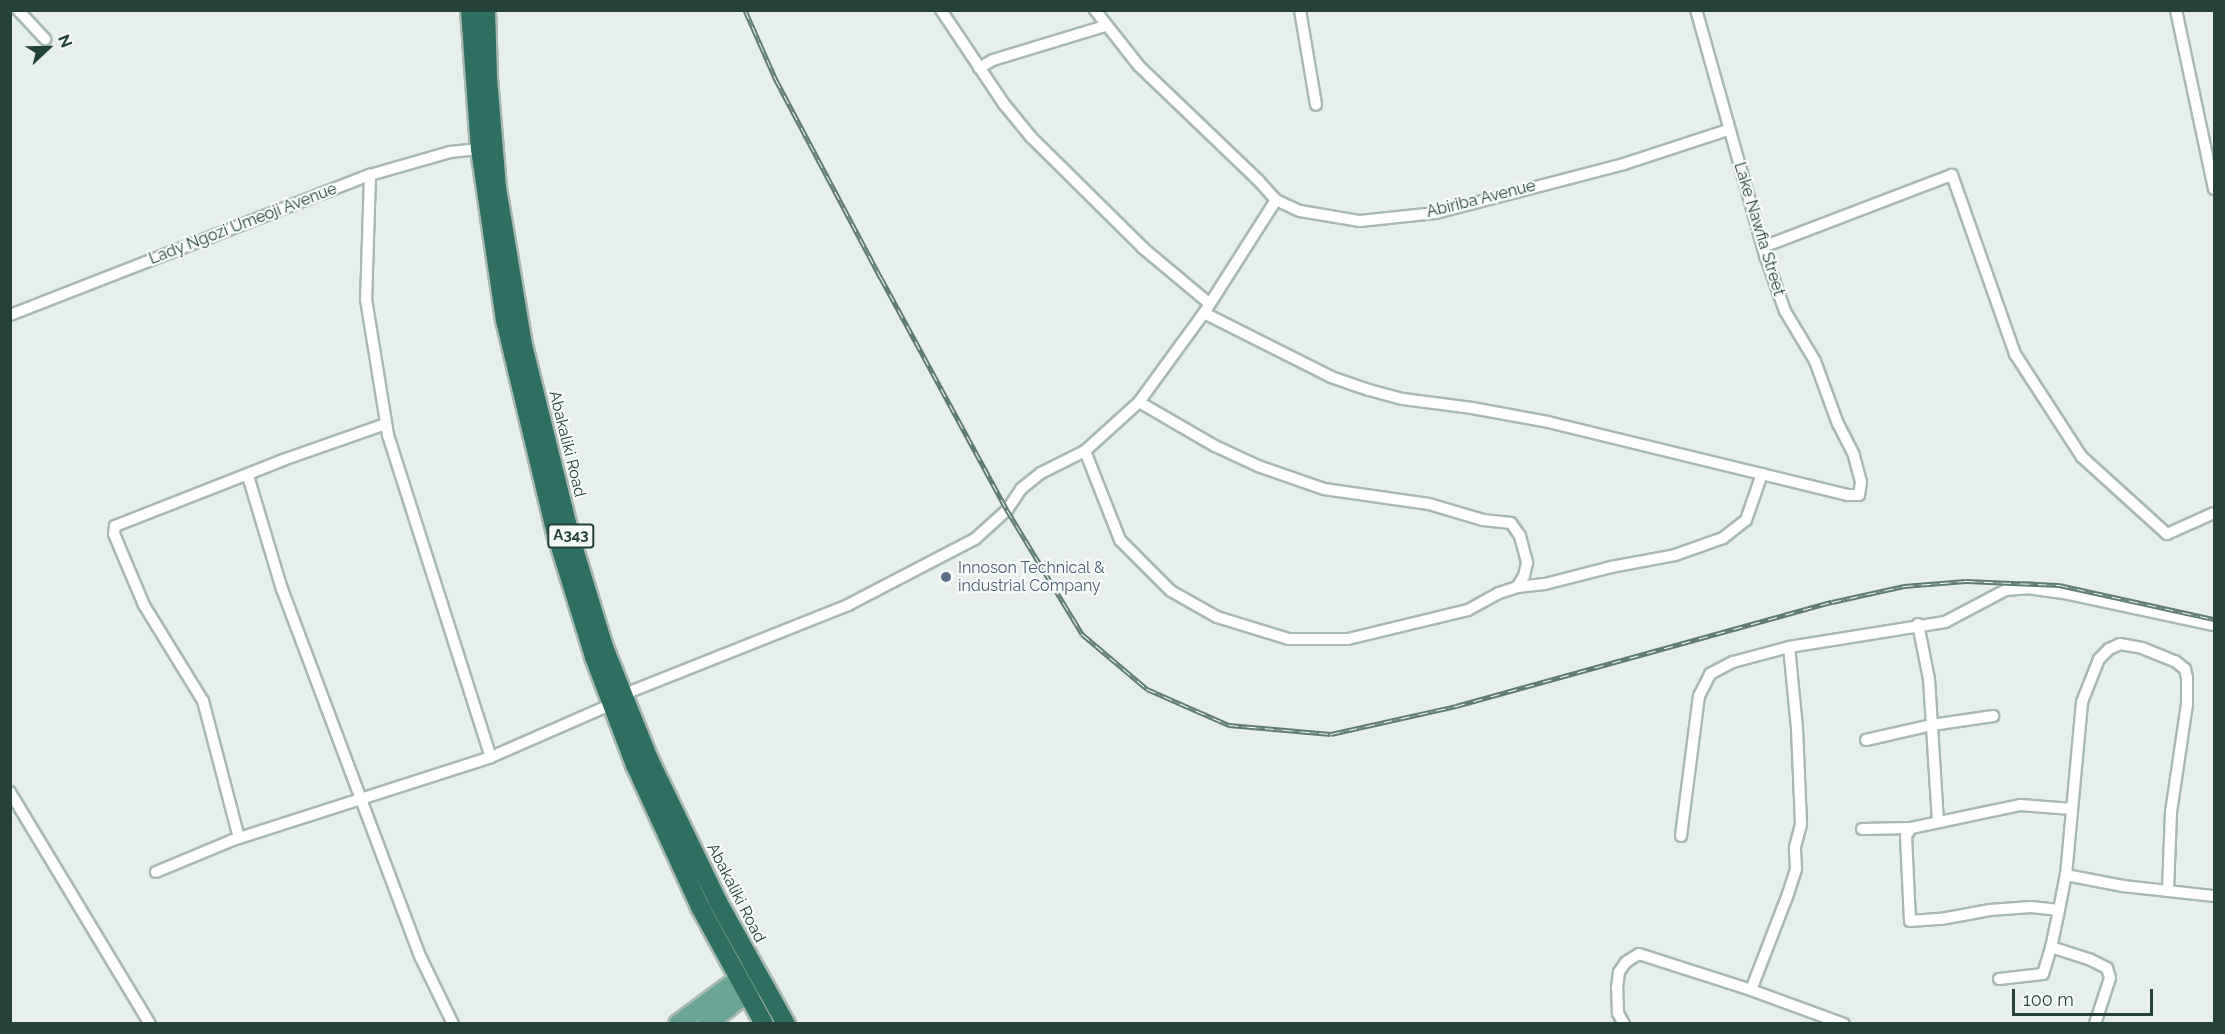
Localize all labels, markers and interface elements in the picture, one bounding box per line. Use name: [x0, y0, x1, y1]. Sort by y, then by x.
north arrow: [18, 18, 78, 78]
text: N: [54, 32, 76, 50]
street label: Lake Nawfia Street: [1730, 160, 1788, 298]
street label: Abiriba Avenue: [1424, 176, 1538, 222]
street label: Lady Ngozi Umeoji Avenue: [146, 179, 340, 269]
street label: Abakaliki Road: [545, 389, 589, 499]
road number: A343: [547, 524, 595, 548]
place label: Innoson Technical & industrial Company: [958, 558, 1106, 596]
marker: Innoson Technical & industrial Company: [939, 570, 953, 584]
street label: Abakaliki Road: [703, 840, 769, 946]
scale bar: [2015, 977, 2156, 1015]
text: 100 m: [2023, 989, 2074, 1010]

